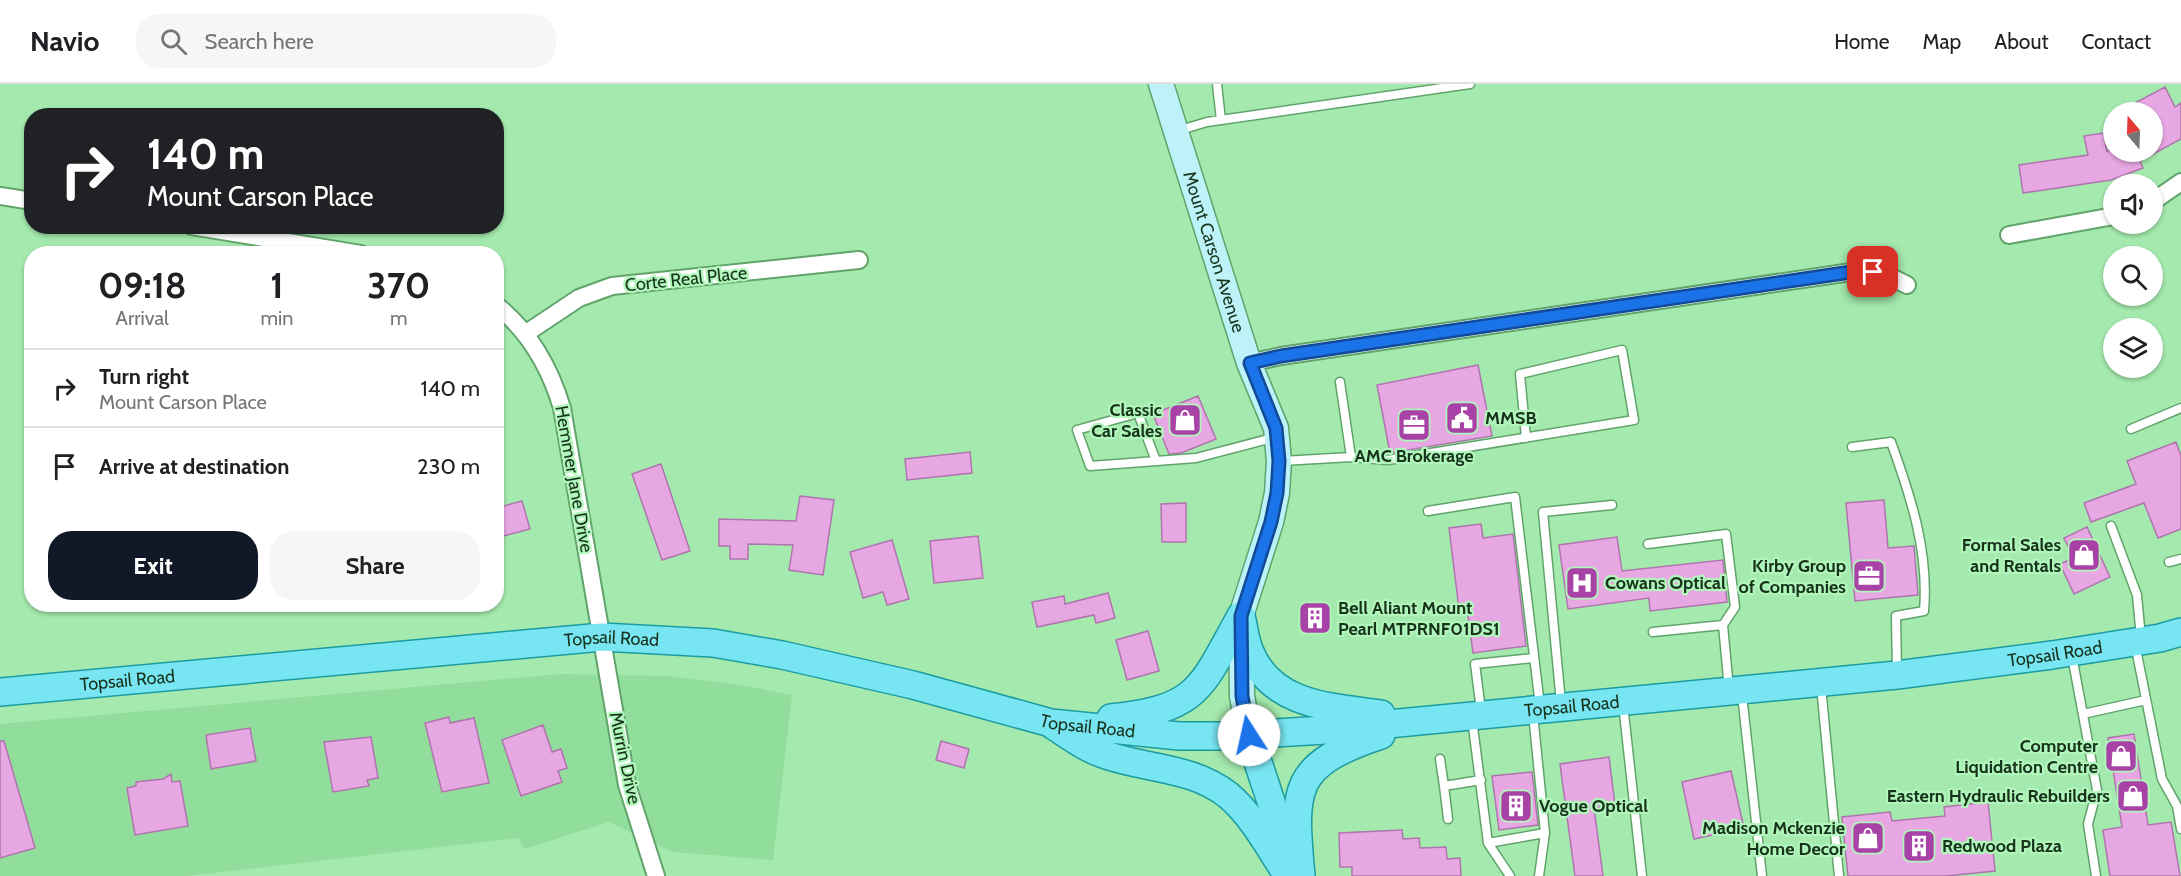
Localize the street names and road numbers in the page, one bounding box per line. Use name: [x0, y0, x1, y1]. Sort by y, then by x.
street label: Mount Carson Avenue: [1178, 169, 1250, 335]
street label: Corte Real Place: [624, 262, 748, 296]
street label: Hemmer Jane Drive: [550, 404, 598, 554]
street label: Topsail Road: [563, 626, 660, 651]
street label: Topsail Road: [2006, 636, 2104, 672]
street label: Topsail Road: [79, 665, 176, 696]
street label: Topsail Road: [1523, 691, 1620, 722]
street label: Topsail Road: [1038, 709, 1136, 742]
street label: Murrin Drive: [605, 710, 645, 806]

